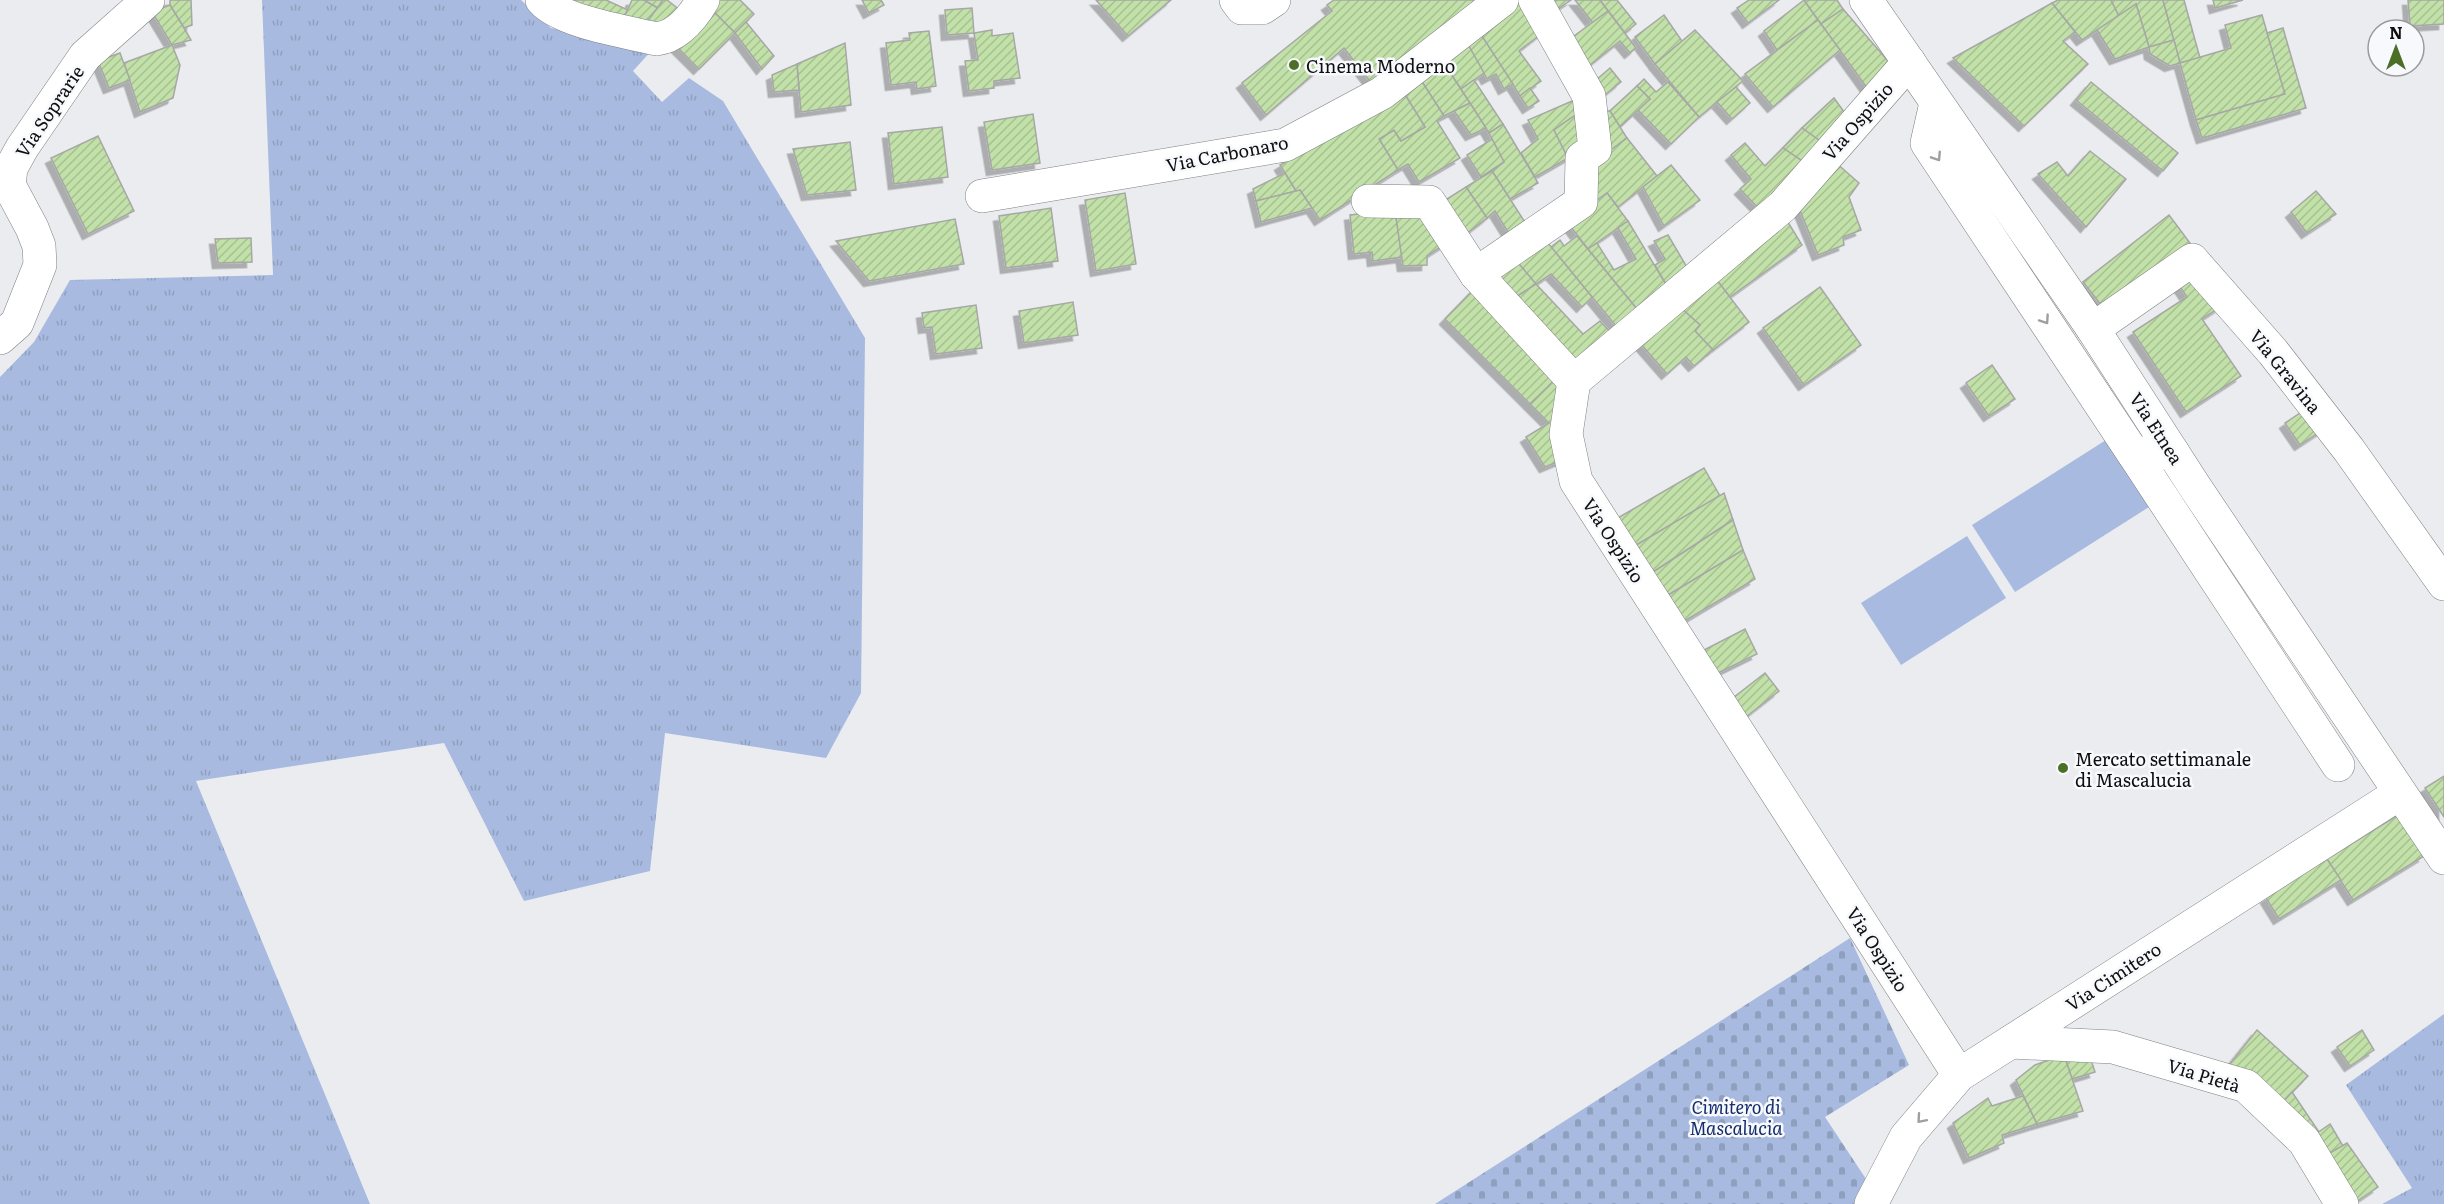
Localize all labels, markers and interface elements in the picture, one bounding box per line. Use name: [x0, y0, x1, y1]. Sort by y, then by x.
north arrow: [2366, 18, 2426, 78]
text: N: [2389, 20, 2403, 44]
place label: Cinema Moderno: [1306, 52, 1455, 79]
marker: Cinema Moderno: [1287, 58, 1301, 72]
street label: Via Soprarie: [8, 59, 90, 163]
street label: Via Ospizio: [1815, 76, 1899, 166]
street label: Via Carbonaro: [1164, 128, 1290, 178]
one-way arrow: [1930, 150, 1941, 161]
one-way arrow: [2038, 313, 2049, 324]
street label: Via Gravina: [2244, 323, 2329, 419]
street label: Via Etnea: [2124, 387, 2191, 470]
street label: Via Ospizio: [1576, 492, 1652, 588]
place label: Mercato settimanale di Mascalucia: [2075, 745, 2251, 793]
marker: Mercato settimanale di Mascalucia: [2056, 761, 2070, 775]
street label: Via Ospizio: [1840, 901, 1916, 997]
street label: Via Cimitero: [2060, 935, 2166, 1017]
street label: Via Pietà: [2164, 1051, 2244, 1099]
park label: Cimitero di Mascalucia: [1689, 1093, 1783, 1141]
one-way arrow: [1917, 1112, 1928, 1123]

